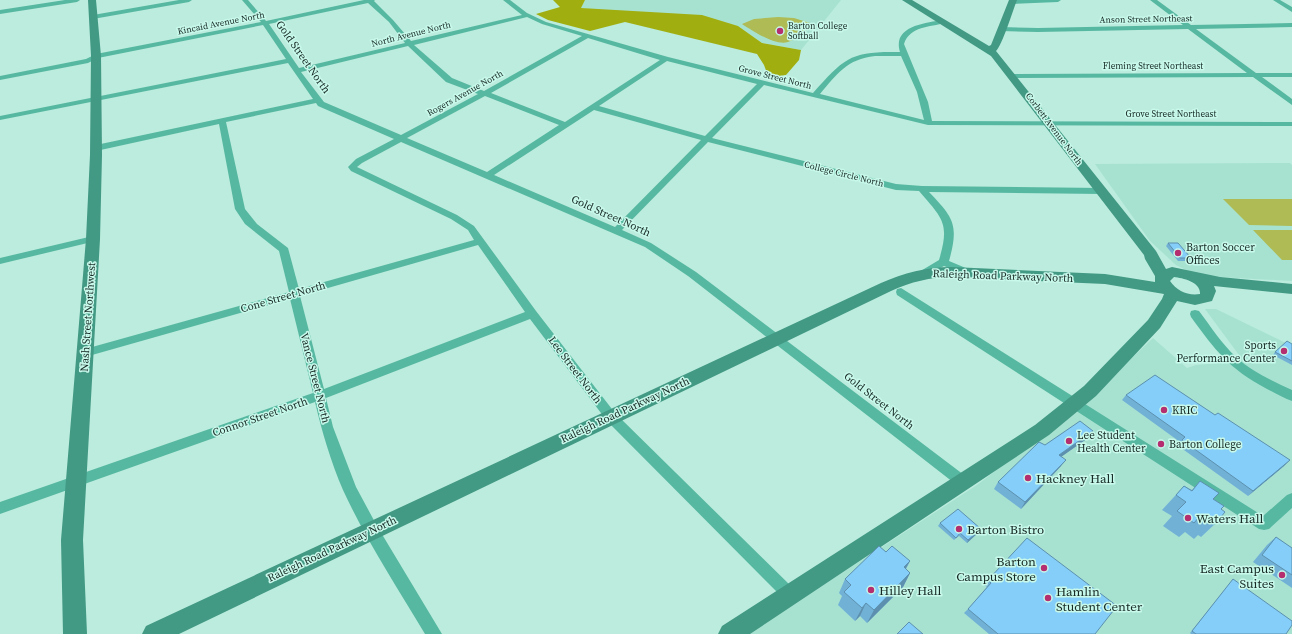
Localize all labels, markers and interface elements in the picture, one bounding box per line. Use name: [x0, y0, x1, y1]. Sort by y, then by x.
street label: Kincaid Avenue North: [176, 9, 266, 37]
street label: Anson Street Northeast: [1099, 12, 1193, 26]
street label: Gold Street North: [272, 18, 334, 97]
street label: North Avenue North: [370, 18, 452, 50]
place label: Barton College Softball: [788, 20, 848, 42]
marker: Barton College Softball: [775, 26, 785, 36]
street label: Fleming Street Northeast: [1103, 60, 1203, 72]
street label: Grove Street North: [737, 62, 813, 92]
street label: Rogers Avenue North: [425, 67, 506, 119]
street label: Corbett Avenue North: [1023, 90, 1085, 168]
street label: Grove Street Northeast: [1126, 108, 1217, 120]
street label: College Circle North: [803, 158, 885, 190]
street label: Gold Street North: [569, 192, 653, 240]
place label: Barton Soccer Offices: [1186, 240, 1255, 268]
marker: Barton Soccer Offices: [1173, 248, 1183, 258]
street label: Nash Street Northwest: [77, 262, 99, 372]
street label: Raleigh Road Parkway North: [932, 266, 1074, 286]
street label: Cone Street North: [239, 278, 328, 316]
street label: Vance Street North: [297, 331, 334, 425]
street label: Lee Street North: [545, 333, 605, 407]
place label: Sports Performance Center: [1176, 338, 1276, 366]
marker: Sports Performance Center: [1279, 346, 1289, 356]
street label: Gold Street North: [841, 369, 918, 433]
street label: Raleigh Road Parkway North: [558, 373, 692, 447]
street label: Connor Street North: [210, 394, 310, 440]
place label: KRIC: [1172, 403, 1197, 418]
marker: KRIC: [1159, 405, 1169, 415]
place label: Lee Student Health Center: [1077, 428, 1146, 456]
marker: Lee Student Health Center: [1064, 436, 1074, 446]
place label: Barton College: [1169, 437, 1242, 452]
marker: Barton College: [1156, 439, 1166, 449]
place label: Hackney Hall: [1036, 470, 1114, 487]
marker: Hackney Hall: [1023, 473, 1033, 483]
place label: Waters Hall: [1196, 510, 1264, 527]
street label: Raleigh Road Parkway North: [265, 512, 399, 586]
marker: Waters Hall: [1183, 513, 1193, 523]
place label: Barton Bistro: [967, 521, 1044, 538]
marker: Barton Bistro: [954, 524, 964, 534]
place label: Barton Campus Store: [956, 553, 1036, 585]
place label: East Campus Suites: [1200, 560, 1274, 592]
marker: Barton Campus Store: [1039, 563, 1049, 573]
marker: East Campus Suites: [1277, 570, 1287, 580]
place label: Hilley Hall: [879, 582, 942, 599]
place label: Hamlin Student Center: [1056, 583, 1143, 615]
marker: Hilley Hall: [866, 585, 876, 595]
marker: Hamlin Student Center: [1043, 593, 1053, 603]

